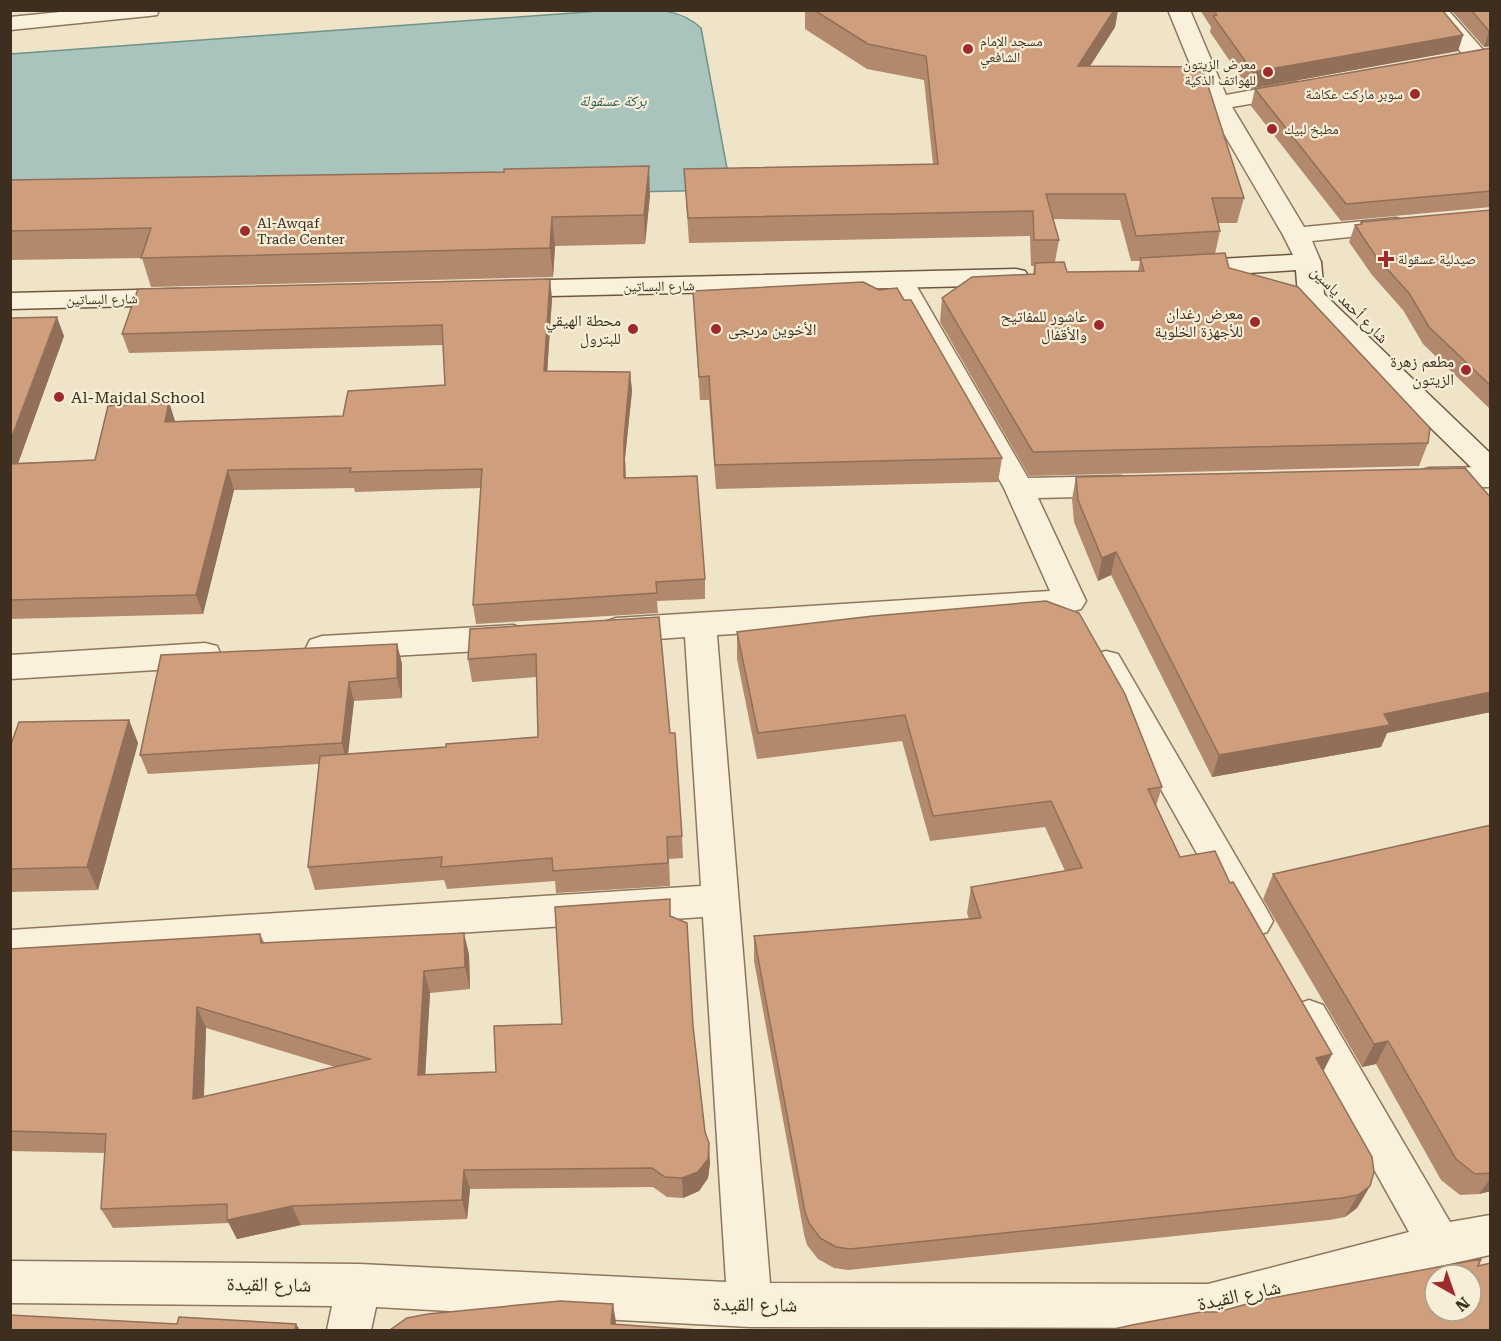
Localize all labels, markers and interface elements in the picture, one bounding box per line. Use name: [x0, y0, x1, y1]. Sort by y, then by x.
place label: مسجد الإمام الشافعي: [980, 33, 1043, 69]
marker: مسجد الإمام الشافعي: [961, 42, 975, 56]
place label: معرض الزيتون للهواتف الذكية: [1183, 56, 1256, 89]
marker: معرض الزيتون للهواتف الذكية: [1261, 65, 1275, 79]
place label: سوبر ماركت عكاشة: [1305, 86, 1403, 103]
marker: سوبر ماركت عكاشة: [1408, 87, 1422, 101]
water label: بركة عسقولة: [579, 92, 648, 110]
place label: مطبخ لبيك: [1284, 121, 1339, 139]
marker: مطبخ لبيك: [1265, 122, 1279, 136]
place label: Al-Awqaf Trade Center: [257, 215, 345, 247]
marker: Al-Awqaf Trade Center: [238, 224, 252, 238]
place label: صيدلية عسقولة: [1398, 251, 1476, 268]
marker: صيدلية عسقولة: [1379, 252, 1393, 266]
street label: شارع أحمد ياسين: [1306, 262, 1392, 348]
street label: شارع البساتين: [623, 277, 695, 297]
street label: شارع البساتين: [66, 290, 138, 310]
place label: معرض رغدان للأجهزة الخلوية: [1155, 304, 1243, 341]
place label: عاشور للمفاتيح والأقفال: [1001, 307, 1087, 345]
place label: محطة الهيقي للبترول: [545, 311, 621, 349]
marker: معرض رغدان للأجهزة الخلوية: [1248, 315, 1262, 329]
marker: عاشور للمفاتيح والأقفال: [1092, 318, 1106, 332]
place label: الأخوين مرىجى: [728, 320, 816, 340]
marker: محطة الهيقي للبترول: [626, 322, 640, 336]
marker: الأخوين مرىجى: [709, 322, 723, 336]
place label: مطعم زهرة الزيتون: [1390, 352, 1454, 390]
marker: مطعم زهرة الزيتون: [1459, 363, 1473, 377]
place label: Al-Majdal School: [71, 388, 205, 407]
marker: Al-Majdal School: [52, 390, 66, 404]
north arrow: [1423, 1263, 1483, 1323]
street label: شارع القيدة: [226, 1271, 312, 1298]
street label: شارع القيدة: [1195, 1274, 1283, 1317]
street label: شارع القيدة: [712, 1291, 798, 1318]
text: N: [1451, 1293, 1473, 1315]

